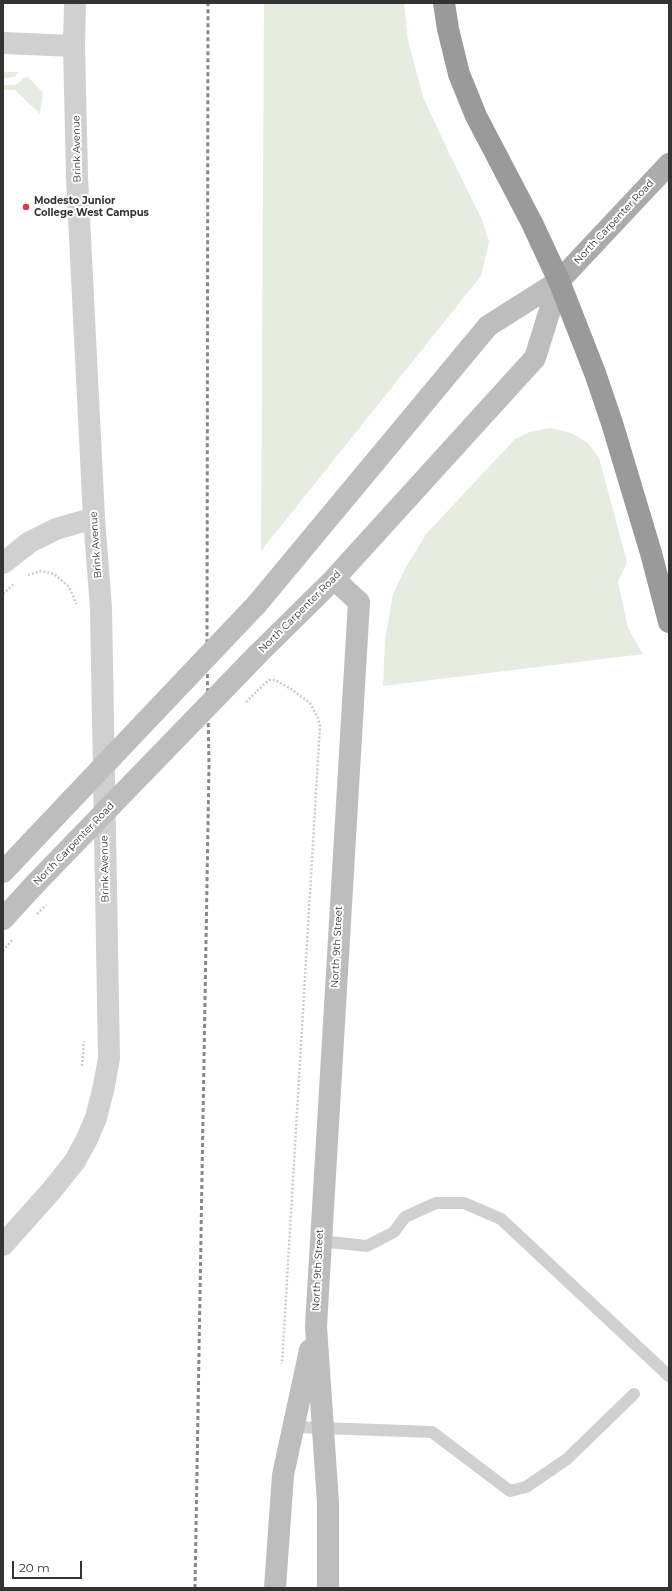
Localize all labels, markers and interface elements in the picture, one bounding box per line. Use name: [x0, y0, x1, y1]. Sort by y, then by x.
street label: Brink Avenue: [70, 115, 84, 183]
street label: North Carpenter Road: [572, 177, 656, 267]
place label: Modesto Junior College West Campus: [34, 195, 149, 218]
marker: Modesto Junior College West Campus: [21, 202, 31, 212]
street label: Brink Avenue: [88, 511, 104, 579]
street label: North Carpenter Road: [256, 568, 344, 656]
street label: North Carpenter Road: [31, 800, 117, 888]
street label: Brink Avenue: [98, 835, 112, 903]
street label: North 9th Street: [329, 906, 345, 988]
street label: North 9th Street: [310, 1229, 326, 1311]
scale bar: [14, 1553, 84, 1579]
text: 20 m: [19, 1560, 50, 1575]

